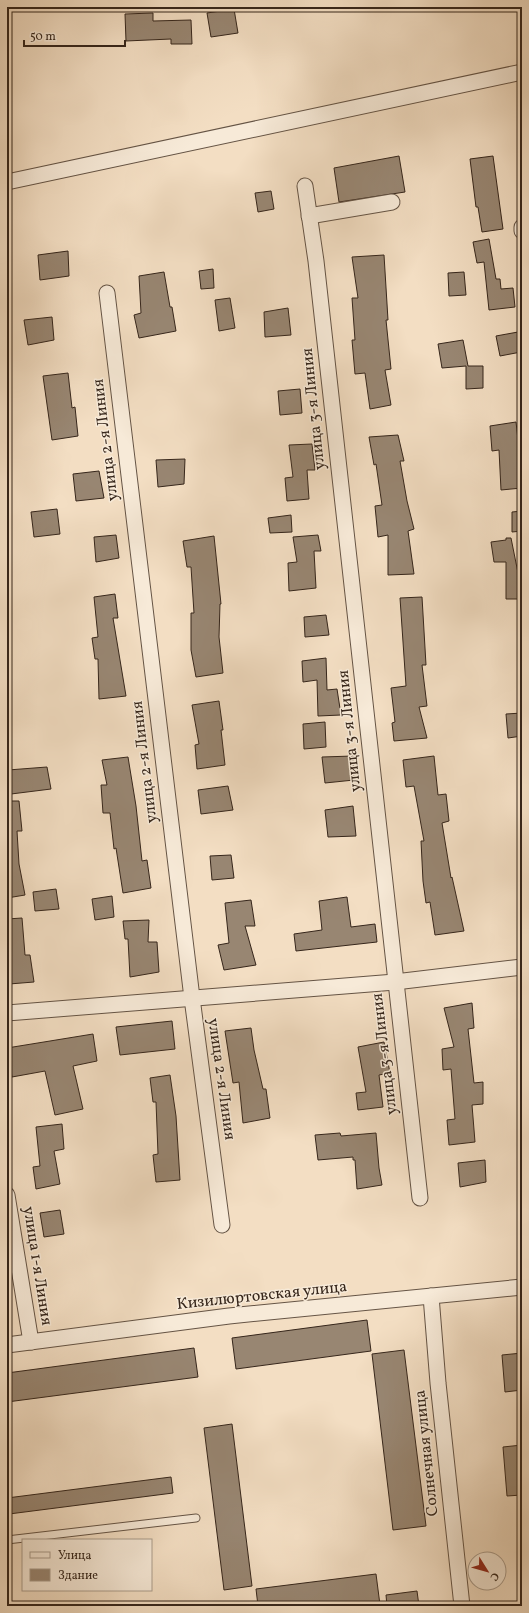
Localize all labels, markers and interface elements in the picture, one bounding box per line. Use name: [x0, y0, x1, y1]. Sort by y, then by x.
scale bar: [24, 22, 125, 48]
text: 50 m: [30, 29, 56, 45]
street label: улица 3-я Линия: [297, 347, 331, 471]
street label: улица 2-я Линия: [88, 378, 124, 502]
street label: улица 3-я Линия: [333, 669, 367, 793]
street label: улица 2-я Линия: [127, 700, 163, 824]
street label: улица 3-я Линия: [367, 992, 403, 1116]
street label: улица 2-я Линия: [202, 1017, 240, 1141]
street label: улица 1-я Линия: [17, 1205, 57, 1327]
street label: Кизилюртовская улица: [176, 1276, 348, 1316]
street label: Солнечная улица: [409, 1389, 445, 1517]
legend: [22, 1539, 152, 1591]
text: Улица: [58, 1548, 91, 1564]
north arrow: [467, 1551, 507, 1591]
text: Здание: [58, 1568, 98, 1584]
text: С: [486, 1569, 502, 1583]

